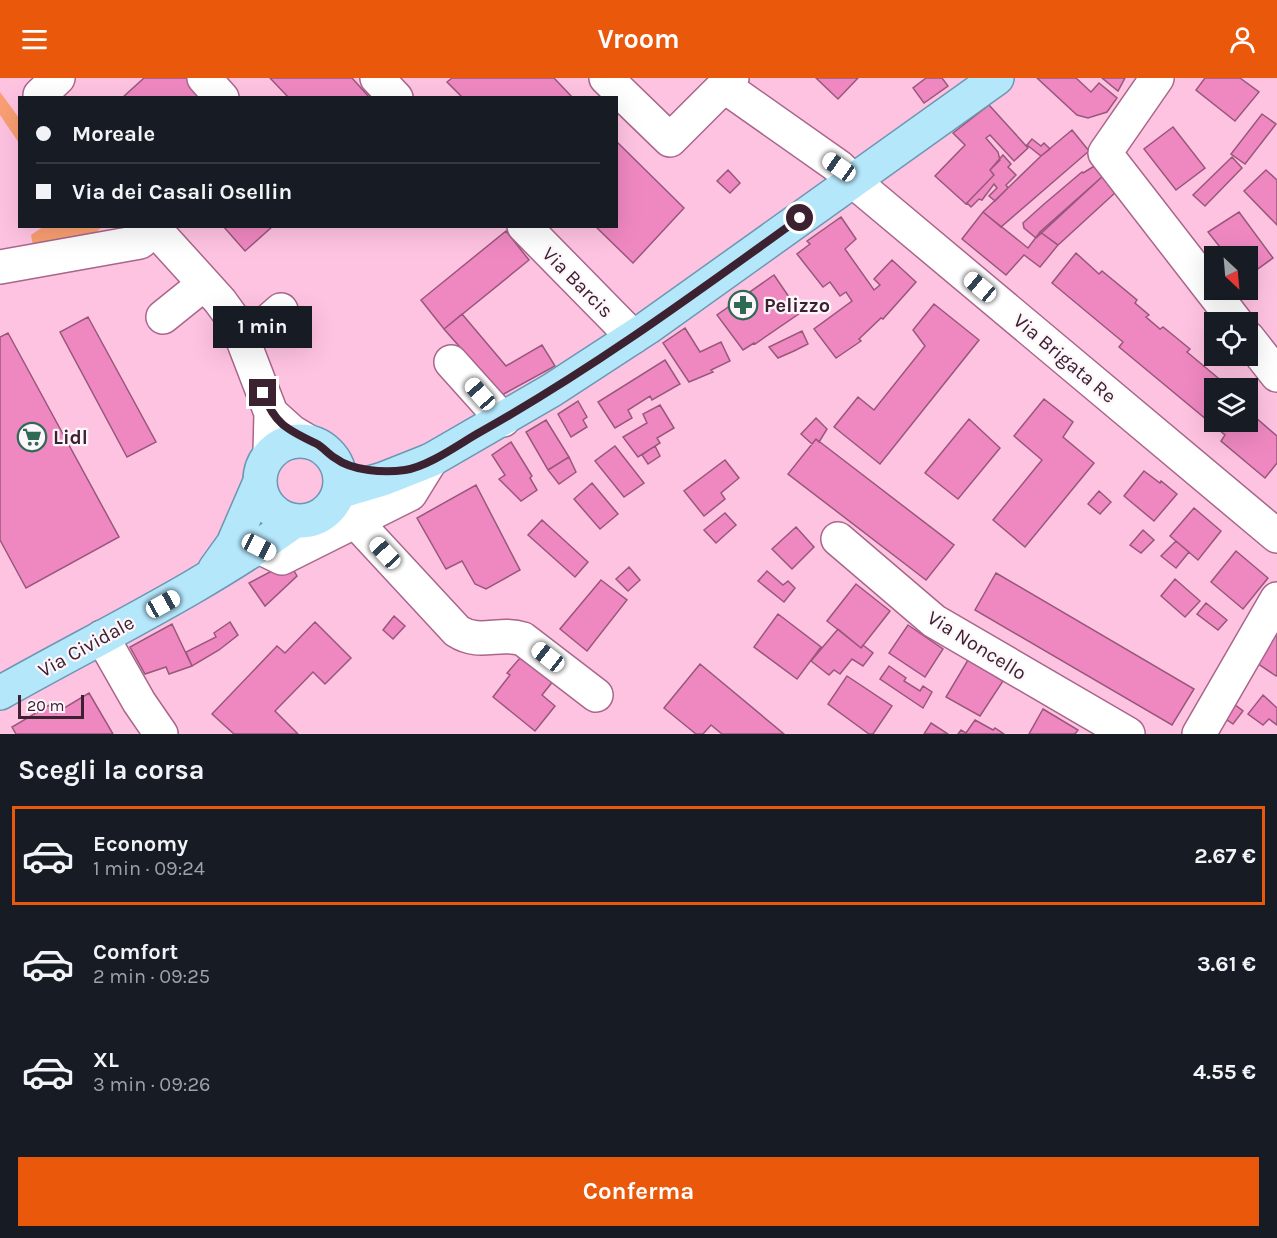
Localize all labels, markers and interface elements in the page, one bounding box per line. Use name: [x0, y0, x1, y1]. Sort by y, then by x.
icon: menu: [18, 23, 51, 56]
text: Vroom: [597, 23, 680, 55]
icon: person: [1226, 23, 1259, 56]
text: Moreale: [72, 121, 155, 147]
car: [819, 149, 859, 185]
text: Via dei Casali Osellin: [72, 179, 292, 205]
route start: [786, 204, 813, 231]
street label: Via Barcis: [538, 242, 618, 322]
north arrow: [1204, 246, 1258, 300]
map controls: [1204, 246, 1258, 432]
car: [960, 269, 1000, 305]
pharmacy icon: Pelizzo: [727, 289, 759, 321]
place label: Pelizzo: [764, 294, 830, 317]
callout: 1 min: [214, 306, 312, 348]
street label: Via Brigata Re: [1009, 309, 1121, 408]
button: locate: [1204, 312, 1258, 366]
text: 1 min: [237, 315, 288, 338]
car: [461, 375, 499, 413]
button: layers: [1204, 378, 1258, 432]
route end: [249, 379, 276, 406]
supermarket icon: Lidl: [16, 421, 48, 453]
place label: Lidl: [53, 426, 88, 449]
car: [239, 531, 279, 563]
car: [366, 534, 404, 572]
car: [143, 587, 183, 621]
street label: Via Noncello: [923, 606, 1030, 685]
street label: Via Cividale: [34, 611, 138, 682]
car: [528, 639, 568, 675]
scale bar: [18, 692, 84, 720]
text: 20 m: [27, 696, 65, 715]
text: Scegli la corsa: [18, 754, 205, 786]
icon: car: [21, 829, 75, 883]
text: Economy: [93, 831, 188, 857]
text: 2.67 €: [1194, 843, 1256, 869]
text: 1 min · 09:24: [93, 857, 205, 880]
icon: car: [21, 937, 75, 991]
text: Comfort: [93, 939, 178, 965]
text: 3.61 €: [1197, 951, 1256, 977]
text: 2 min · 09:25: [93, 965, 210, 988]
icon: car: [21, 1045, 75, 1099]
text: XL: [93, 1047, 119, 1073]
text: 4.55 €: [1193, 1059, 1256, 1085]
text: 3 min · 09:26: [93, 1073, 211, 1096]
button: Conferma: [18, 1157, 1259, 1226]

